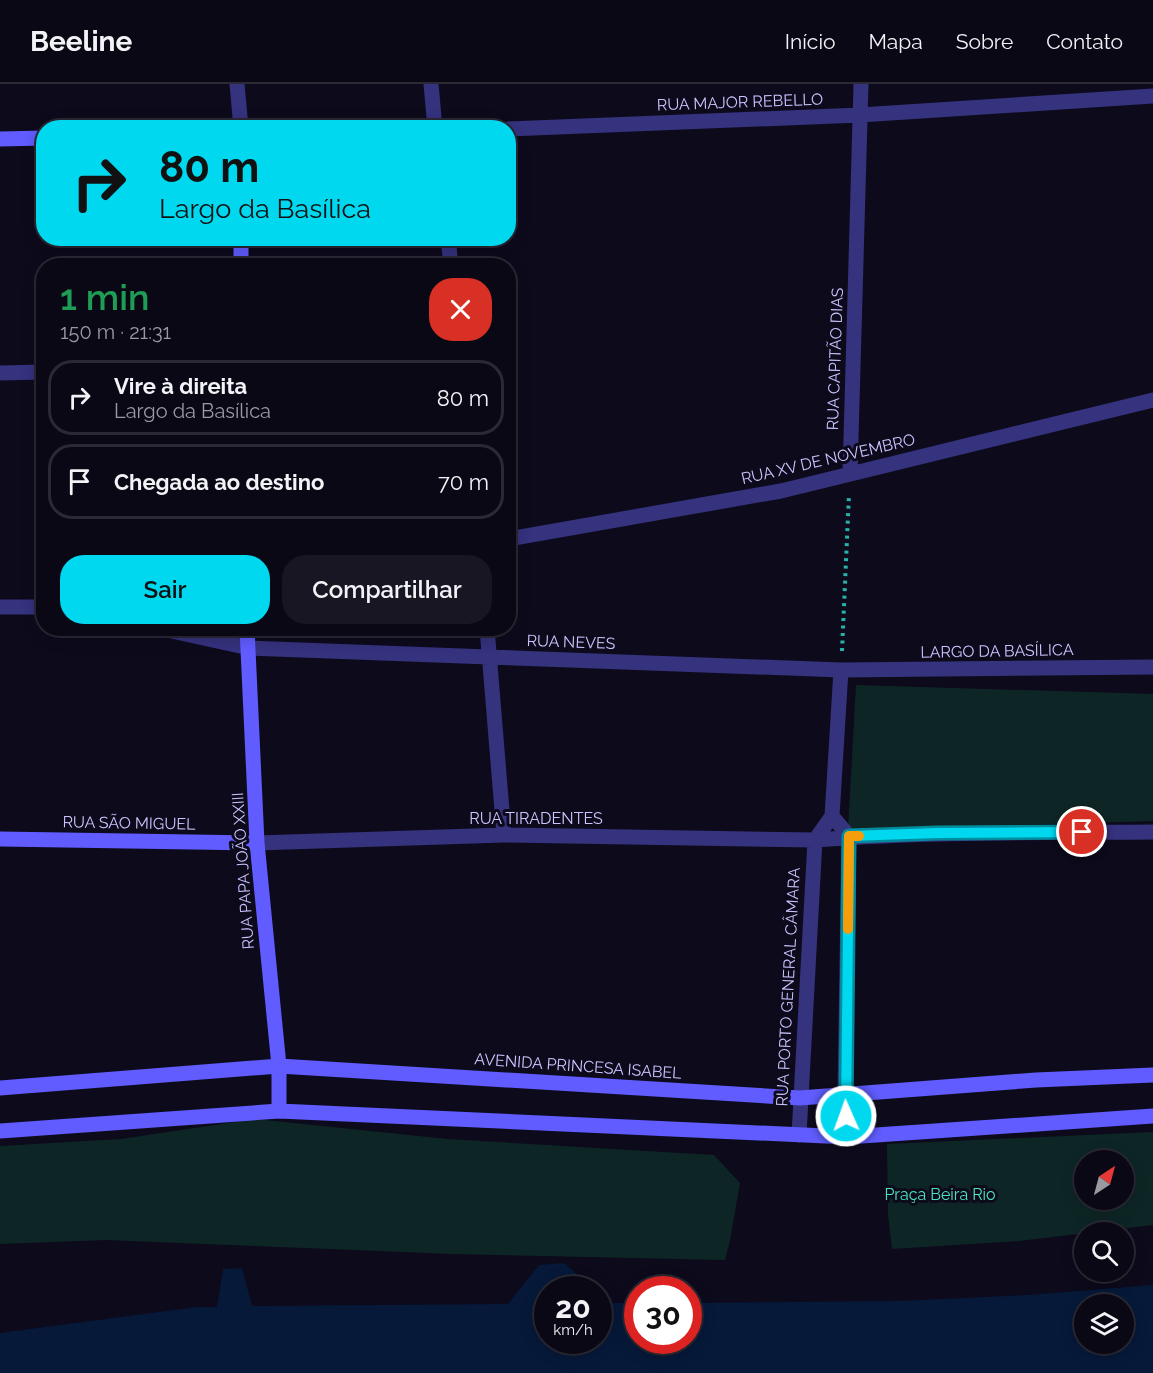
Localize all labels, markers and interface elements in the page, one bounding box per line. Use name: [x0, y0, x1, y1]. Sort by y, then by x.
text: Beeline: [30, 25, 132, 58]
text: Início: [785, 29, 835, 54]
text: Mapa: [868, 29, 923, 54]
text: Sobre: [956, 29, 1013, 54]
text: Contato: [1046, 29, 1123, 54]
street label: RUA MAJOR REBELLO: [657, 90, 823, 114]
text: 80 m: [159, 143, 259, 192]
icon: right: [60, 144, 138, 222]
text: Largo da Basílica: [159, 193, 371, 224]
text: 1 min: [60, 276, 149, 318]
button: close: [429, 278, 492, 341]
street label: RUA CAPITÃO DIAS: [822, 287, 847, 431]
text: 150 m · 21:31: [60, 320, 171, 344]
text: Vire à direita: [114, 373, 247, 399]
icon: right: [63, 381, 96, 414]
text: 80 m: [437, 385, 489, 411]
text: Largo da Basílica: [114, 399, 271, 423]
street label: RUA XV DE NOVEMBRO: [739, 430, 917, 488]
icon: arrive: [63, 465, 96, 498]
text: Chegada ao destino: [114, 469, 324, 495]
text: 70 m: [438, 469, 489, 495]
button: Sair: [60, 555, 270, 624]
button: Compartilhar: [282, 555, 492, 624]
street label: RUA NEVES: [526, 631, 616, 653]
street label: LARGO DA BASÍLICA: [920, 639, 1074, 662]
street label: RUA PAPA JOÃO XXIII: [227, 792, 258, 950]
pin: [1056, 806, 1107, 857]
street label: RUA TIRADENTES: [469, 809, 603, 828]
street label: RUA SÃO MIGUEL: [62, 811, 196, 834]
icon: arrive: [1065, 815, 1098, 848]
street label: RUA PORTO GENERAL CÂMARA: [771, 867, 804, 1107]
street label: AVENIDA PRINCESA ISABEL: [474, 1049, 683, 1083]
position arrow: [814, 1084, 878, 1148]
north arrow: [1074, 1150, 1134, 1210]
map controls: [1074, 1150, 1134, 1354]
park label: Praça Beira Rio: [884, 1185, 996, 1204]
button: search: [1074, 1222, 1134, 1282]
speed limit sign: 30: [624, 1276, 702, 1354]
text: 20: [555, 1290, 591, 1325]
button: layers: [1074, 1294, 1134, 1354]
text: km/h: [553, 1321, 593, 1339]

